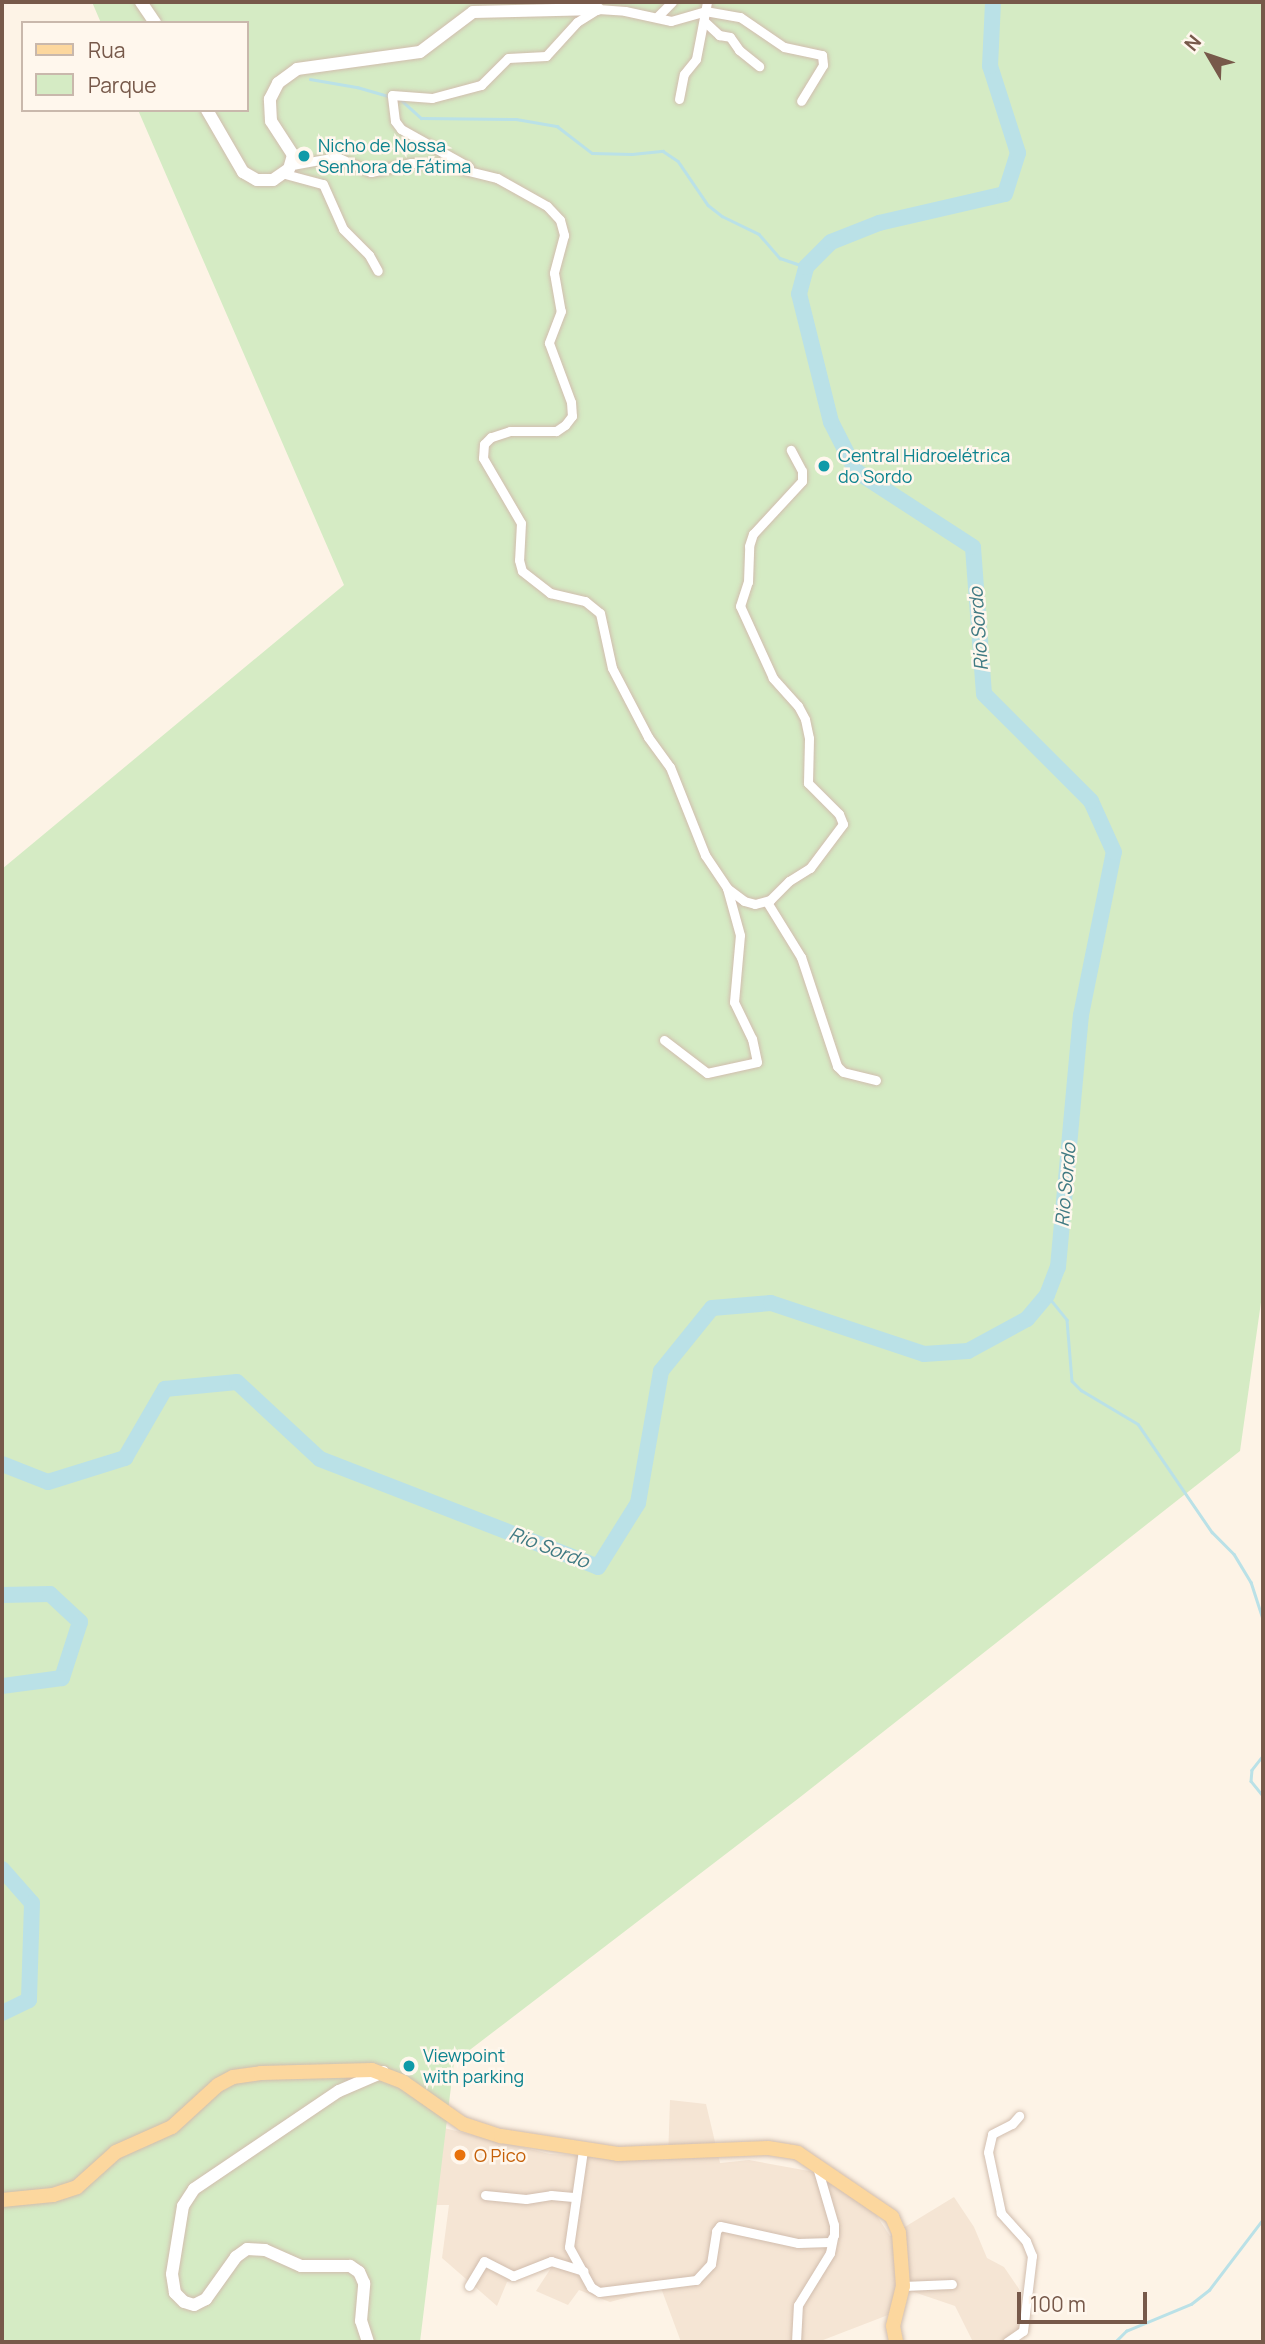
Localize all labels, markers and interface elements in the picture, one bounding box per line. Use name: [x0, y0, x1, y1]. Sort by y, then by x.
legend: [21, 21, 248, 112]
north arrow: [1174, 21, 1244, 91]
text: N: [1178, 29, 1207, 56]
text: Rua: [88, 36, 125, 64]
text: Parque: [88, 71, 157, 99]
place label: Nicho de Nossa Senhora de Fátima: [318, 135, 471, 178]
marker: Nicho de Nossa Senhora de Fátima: [296, 148, 312, 164]
place label: Central Hidroelétrica do Sordo: [838, 445, 1010, 488]
marker: Central Hidroelétrica do Sordo: [816, 458, 832, 474]
water label: Rio Sordo: [965, 587, 993, 671]
water label: Rio Sordo: [1051, 1142, 1081, 1228]
water label: Rio Sordo: [506, 1522, 592, 1574]
place label: Viewpoint with parking: [423, 2045, 524, 2088]
marker: Viewpoint with parking: [401, 2058, 417, 2074]
place label: O Pico: [474, 2144, 526, 2166]
marker: O Pico: [452, 2147, 468, 2163]
scale bar: [1020, 2278, 1150, 2322]
text: 100 m: [1030, 2290, 1086, 2318]

